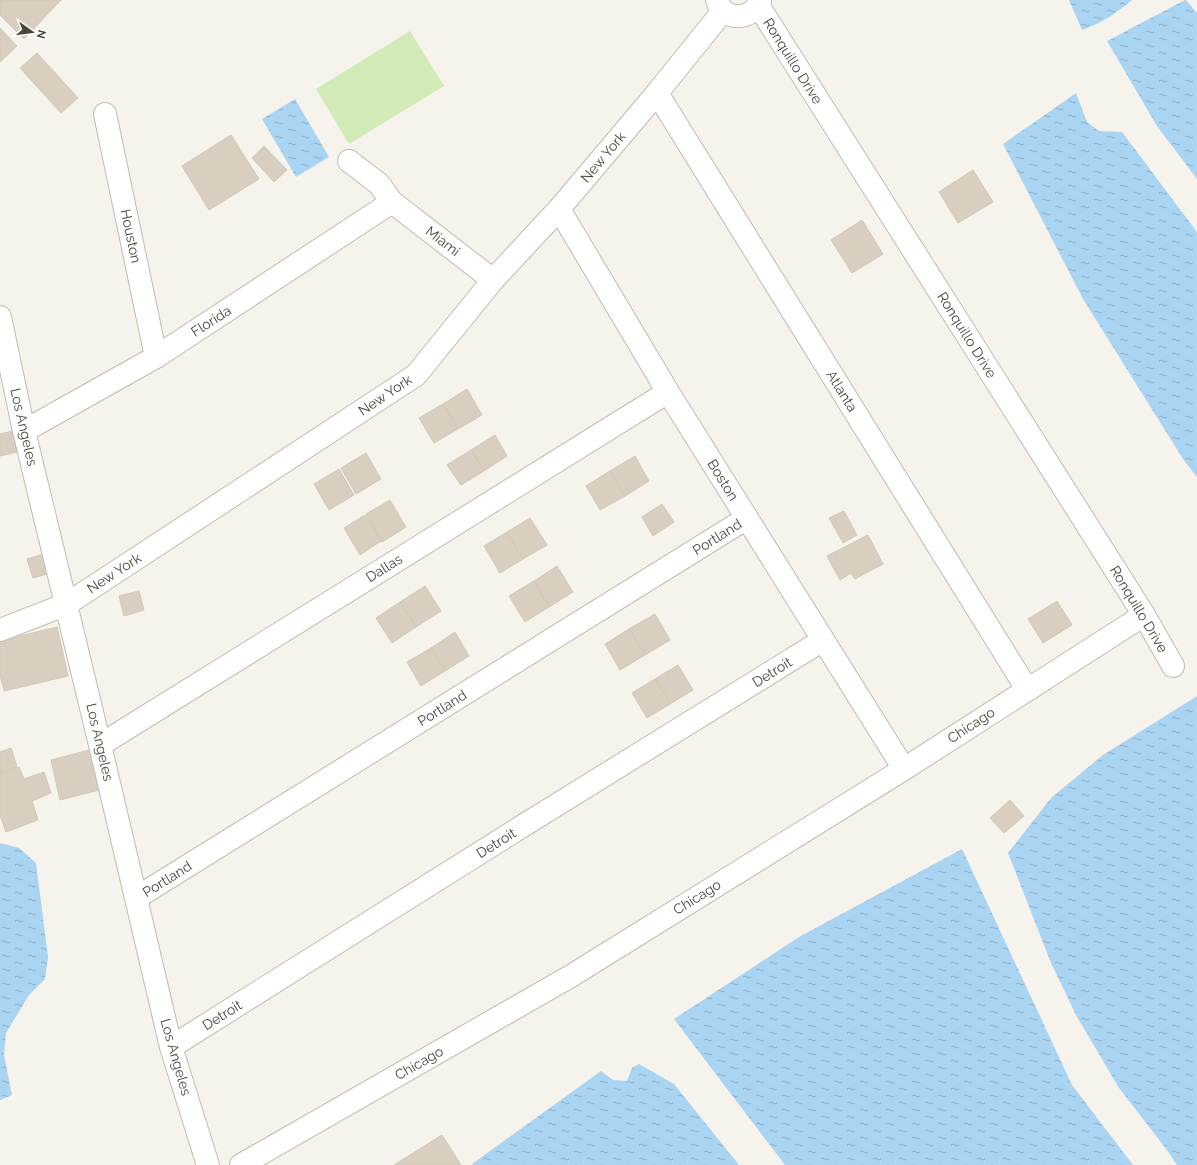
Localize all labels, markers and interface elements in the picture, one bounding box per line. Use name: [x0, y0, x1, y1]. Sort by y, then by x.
north arrow: [12, 12, 52, 52]
street label: Ronquillo Drive: [760, 15, 826, 107]
text: N: [34, 29, 49, 40]
street label: New York: [577, 128, 629, 186]
street label: Houston: [117, 208, 145, 264]
street label: Miami: [423, 223, 463, 259]
street label: Ronquillo Drive: [934, 289, 1000, 381]
street label: Florida: [188, 302, 234, 340]
street label: Atlanta: [823, 367, 861, 415]
street label: New York: [355, 371, 415, 419]
street label: Los Angeles: [7, 386, 41, 468]
street label: Boston: [704, 456, 742, 504]
street label: Portland: [690, 516, 744, 558]
street label: New York: [84, 549, 145, 596]
street label: Dallas: [363, 551, 405, 585]
street label: Ronquillo Drive: [1107, 563, 1171, 655]
street label: Detroit: [749, 653, 795, 690]
street label: Portland: [415, 687, 469, 729]
street label: Los Angeles: [83, 701, 117, 783]
street label: Chicago: [944, 704, 998, 746]
street label: Detroit: [473, 824, 519, 861]
street label: Portland: [140, 858, 194, 900]
street label: Chicago: [670, 876, 724, 918]
street label: Detroit: [199, 996, 245, 1033]
street label: Los Angeles: [157, 1017, 195, 1098]
street label: Chicago: [392, 1043, 446, 1083]

